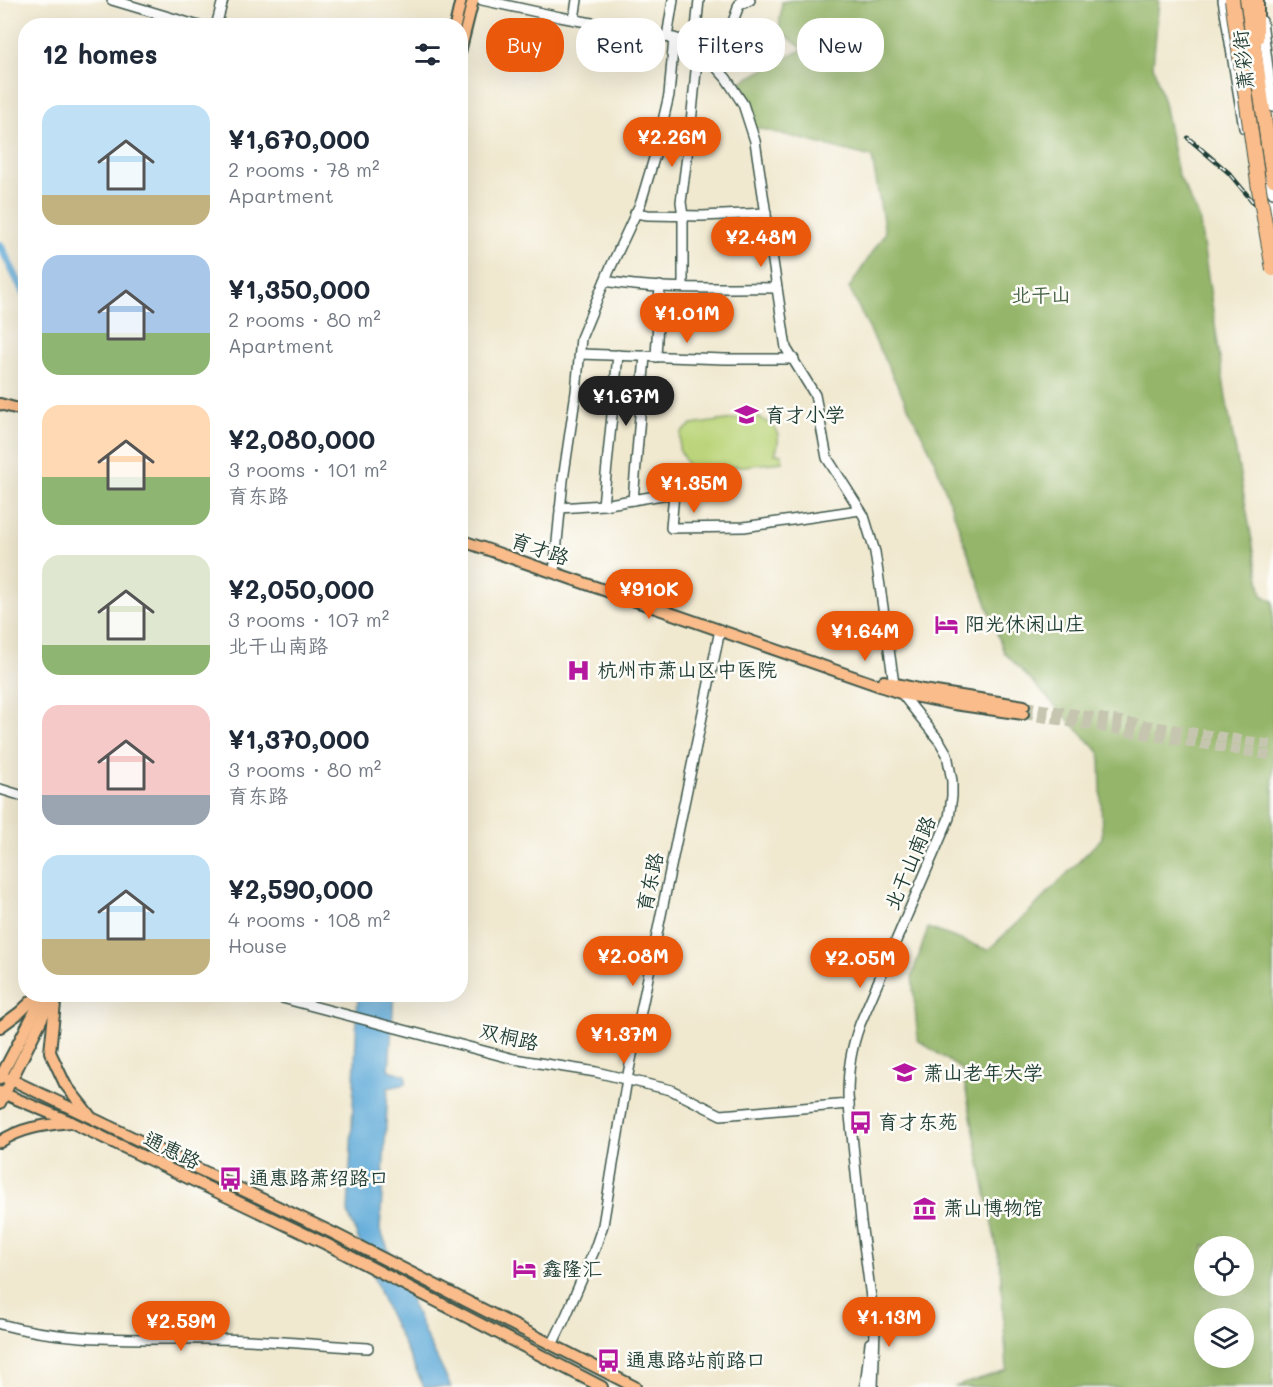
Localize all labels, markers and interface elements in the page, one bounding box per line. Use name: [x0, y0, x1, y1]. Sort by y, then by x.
chip: Buy: [486, 18, 564, 72]
chip: Rent: [576, 18, 665, 72]
chip: Filters: [677, 18, 785, 72]
chip: New: [797, 18, 884, 72]
street label: 萧彩街: [1226, 29, 1258, 91]
text: 12 homes: [42, 37, 158, 71]
icon: filters: [411, 38, 444, 71]
pin: ¥2.26M: [623, 117, 721, 168]
text: ¥1,670,000: [228, 122, 370, 156]
text: ¥2.26M: [637, 123, 707, 149]
icon: home: [90, 129, 162, 201]
text: 2 rooms · 78 m²: [228, 156, 380, 182]
text: Apartment: [228, 182, 334, 208]
pin: ¥2.48M: [712, 217, 810, 268]
text: ¥2.48M: [725, 223, 797, 249]
text: ¥1,350,000: [228, 272, 370, 306]
icon: home: [90, 279, 162, 351]
park label: 北干山: [1011, 281, 1071, 307]
pin: ¥1.01M: [638, 293, 736, 344]
text: ¥1.01M: [654, 299, 720, 325]
text: 2 rooms · 80 m²: [228, 306, 381, 332]
text: Apartment: [228, 332, 334, 358]
pin: ¥1.67M: [577, 376, 675, 427]
text: ¥1.67M: [592, 382, 660, 408]
place label: 育才小学: [765, 401, 845, 427]
school or university icon: 育才小学: [734, 402, 760, 428]
text: ¥2,080,000: [228, 422, 375, 456]
icon: home: [90, 429, 162, 501]
text: 3 rooms · 101 m²: [228, 456, 387, 482]
pin: ¥1.35M: [645, 463, 743, 514]
text: ¥1.35M: [660, 469, 728, 495]
text: 育东路: [228, 482, 288, 508]
street label: 育才路: [508, 526, 574, 570]
pin: ¥910K: [607, 569, 691, 620]
text: ¥2,050,000: [228, 572, 374, 606]
text: ¥910K: [619, 575, 679, 601]
icon: home: [90, 579, 162, 651]
text: 3 rooms · 107 m²: [228, 606, 389, 632]
place label: 阳光休闲山庄: [965, 610, 1085, 636]
pin: ¥1.64M: [816, 611, 914, 662]
hotel icon: 阳光休闲山庄: [934, 611, 960, 637]
text: ¥1.64M: [830, 617, 900, 643]
text: 北干山南路: [228, 632, 328, 658]
place label: 杭州市萧山区中医院: [597, 656, 777, 682]
hospital icon: 杭州市萧山区中医院: [566, 657, 592, 683]
text: ¥1,370,000: [228, 722, 369, 756]
icon: home: [90, 729, 162, 801]
text: 3 rooms · 80 m²: [228, 756, 381, 782]
text: 育东路: [228, 782, 288, 808]
street label: 北干山南路: [878, 811, 941, 914]
street label: 育东路: [630, 849, 668, 914]
text: ¥2,590,000: [228, 872, 373, 906]
icon: home: [90, 879, 162, 951]
text: 4 rooms · 108 m²: [228, 906, 390, 932]
text: House: [228, 932, 287, 958]
pin: ¥2.08M: [584, 936, 682, 987]
pin: ¥2.05M: [811, 938, 909, 989]
text: ¥2.08M: [597, 942, 669, 968]
text: ¥2.05M: [824, 944, 896, 970]
pin: ¥1.37M: [575, 1014, 673, 1065]
street label: 双桐路: [477, 1017, 542, 1056]
text: ¥1.37M: [590, 1020, 658, 1046]
place label: 萧山老年大学: [923, 1059, 1043, 1085]
school or university icon: 萧山老年大学: [892, 1060, 918, 1086]
place label: 育才东苑: [878, 1108, 958, 1134]
bus stop icon: 育才东苑: [847, 1109, 873, 1135]
street label: 通惠路: [140, 1124, 206, 1174]
place label: 通惠路萧绍路口: [249, 1164, 389, 1190]
bus stop icon: 通惠路萧绍路口: [218, 1165, 244, 1191]
place label: 萧山博物馆: [943, 1194, 1043, 1220]
museum icon: 萧山博物馆: [912, 1195, 938, 1221]
map controls: [1194, 1236, 1254, 1368]
button: locate: [1194, 1236, 1254, 1296]
place label: 鑫隆汇: [542, 1255, 602, 1281]
hotel icon: 鑫隆汇: [511, 1256, 537, 1282]
pin: ¥1.13M: [840, 1297, 938, 1348]
pin: ¥2.59M: [132, 1301, 230, 1352]
text: ¥1.13M: [856, 1303, 922, 1329]
text: ¥2.59M: [146, 1307, 216, 1333]
button: layers: [1194, 1308, 1254, 1368]
place label: 通惠路站前路口: [626, 1346, 766, 1372]
bus stop icon: 通惠路站前路口: [595, 1347, 621, 1373]

